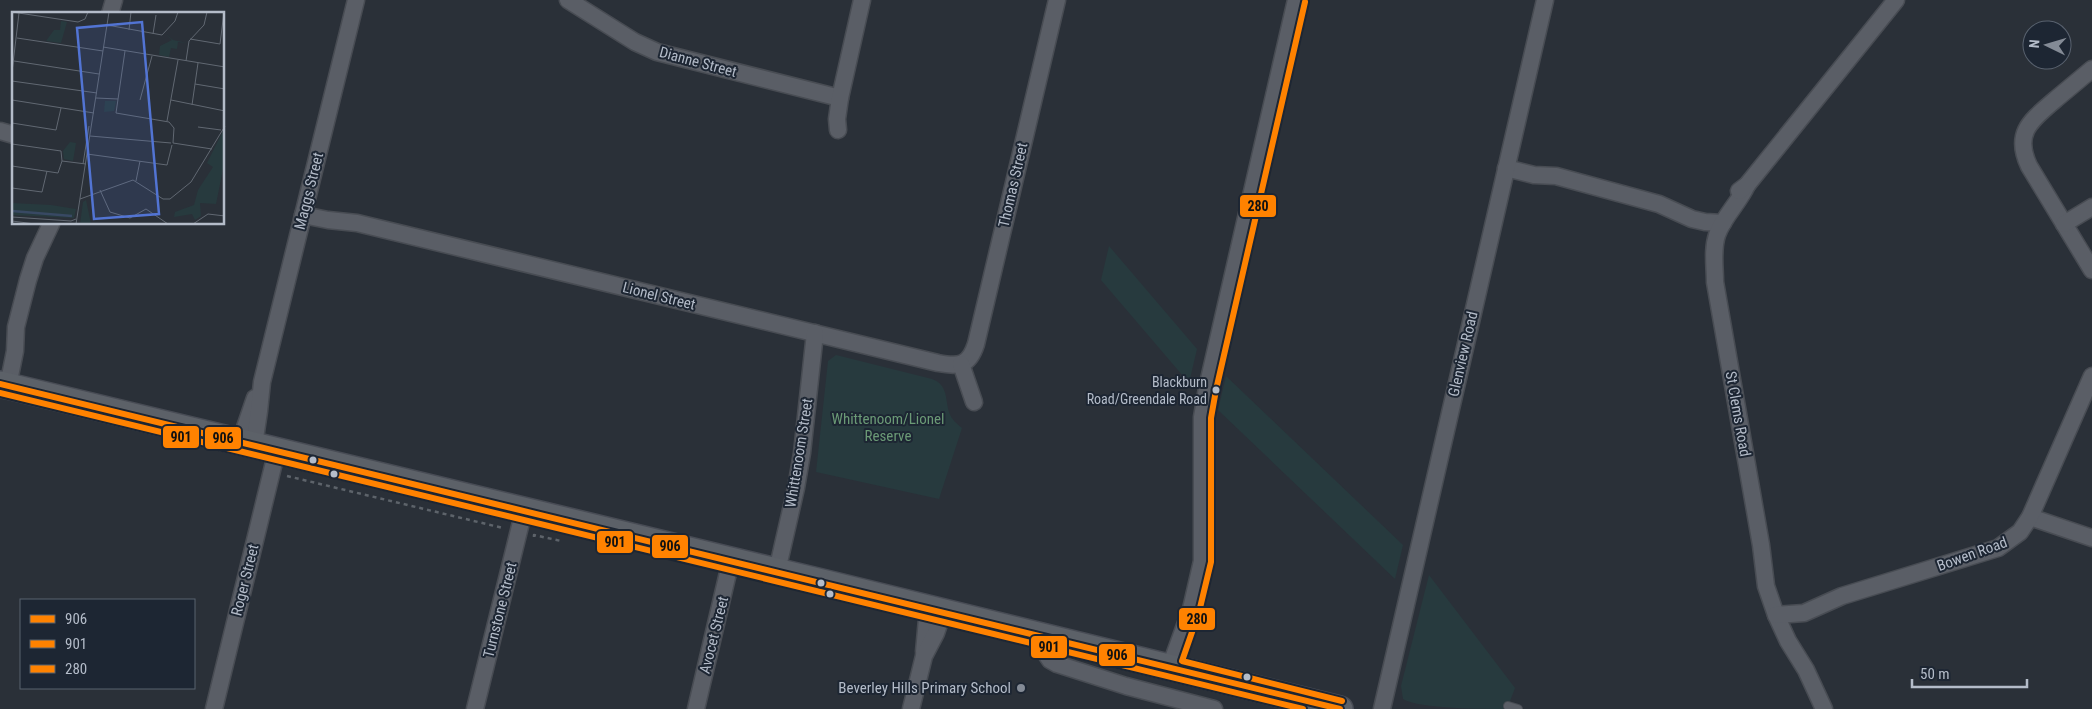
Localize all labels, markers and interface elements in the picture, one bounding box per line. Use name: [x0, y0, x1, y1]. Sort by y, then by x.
inset map: [12, 12, 225, 225]
north arrow: [2022, 20, 2072, 70]
text: N: [2026, 39, 2042, 49]
street label: Dianne Street: [657, 43, 739, 81]
street label: Thomas Street: [995, 141, 1031, 229]
street label: Maggs Street: [291, 151, 327, 231]
line badge: 280: [1239, 194, 1277, 218]
text: 280: [1247, 198, 1269, 214]
street label: Lionel Street: [621, 278, 697, 314]
street label: Glenview Road: [1444, 310, 1482, 398]
street label: St Clems Road: [1722, 370, 1754, 458]
place label: Blackburn Road/Greendale Road: [1087, 374, 1207, 407]
marker: Blackburn Road/Greendale Road: [1211, 385, 1221, 395]
street label: Whittenoom Street: [781, 397, 817, 509]
park label: Whittenoom/Lionel Reserve: [831, 410, 945, 445]
line badge: 901: [162, 425, 200, 449]
line badge: 906: [204, 426, 242, 450]
text: 901: [170, 429, 192, 445]
text: 906: [212, 430, 234, 446]
unlabelled marker: [308, 455, 318, 465]
unlabelled marker: [329, 469, 339, 479]
line badge: 901: [596, 530, 634, 554]
street label: Bowen Road: [1934, 533, 2010, 575]
text: 901: [604, 534, 626, 550]
line badge: 906: [651, 534, 689, 559]
text: 906: [659, 538, 681, 554]
street label: Roger Street: [227, 542, 263, 618]
street label: Turnstone Street: [479, 560, 521, 660]
unlabelled marker: [816, 578, 826, 588]
unlabelled marker: [825, 589, 835, 599]
street label: Avocet Street: [696, 594, 732, 676]
legend: [20, 599, 195, 689]
line badge: 280: [1178, 607, 1216, 631]
text: 906: [65, 610, 87, 628]
text: 280: [1186, 611, 1208, 627]
text: 901: [65, 635, 87, 653]
line badge: 901: [1030, 635, 1068, 659]
text: 901: [1038, 639, 1060, 655]
line badge: 906: [1098, 643, 1136, 667]
text: 906: [1106, 647, 1128, 663]
scale bar: [1912, 656, 2027, 688]
text: 280: [65, 660, 87, 678]
text: 50 m: [1920, 665, 1950, 683]
unlabelled marker: [1242, 672, 1252, 682]
place label: Beverley Hills Primary School: [838, 679, 1011, 697]
marker: Beverley Hills Primary School: [1015, 682, 1027, 694]

